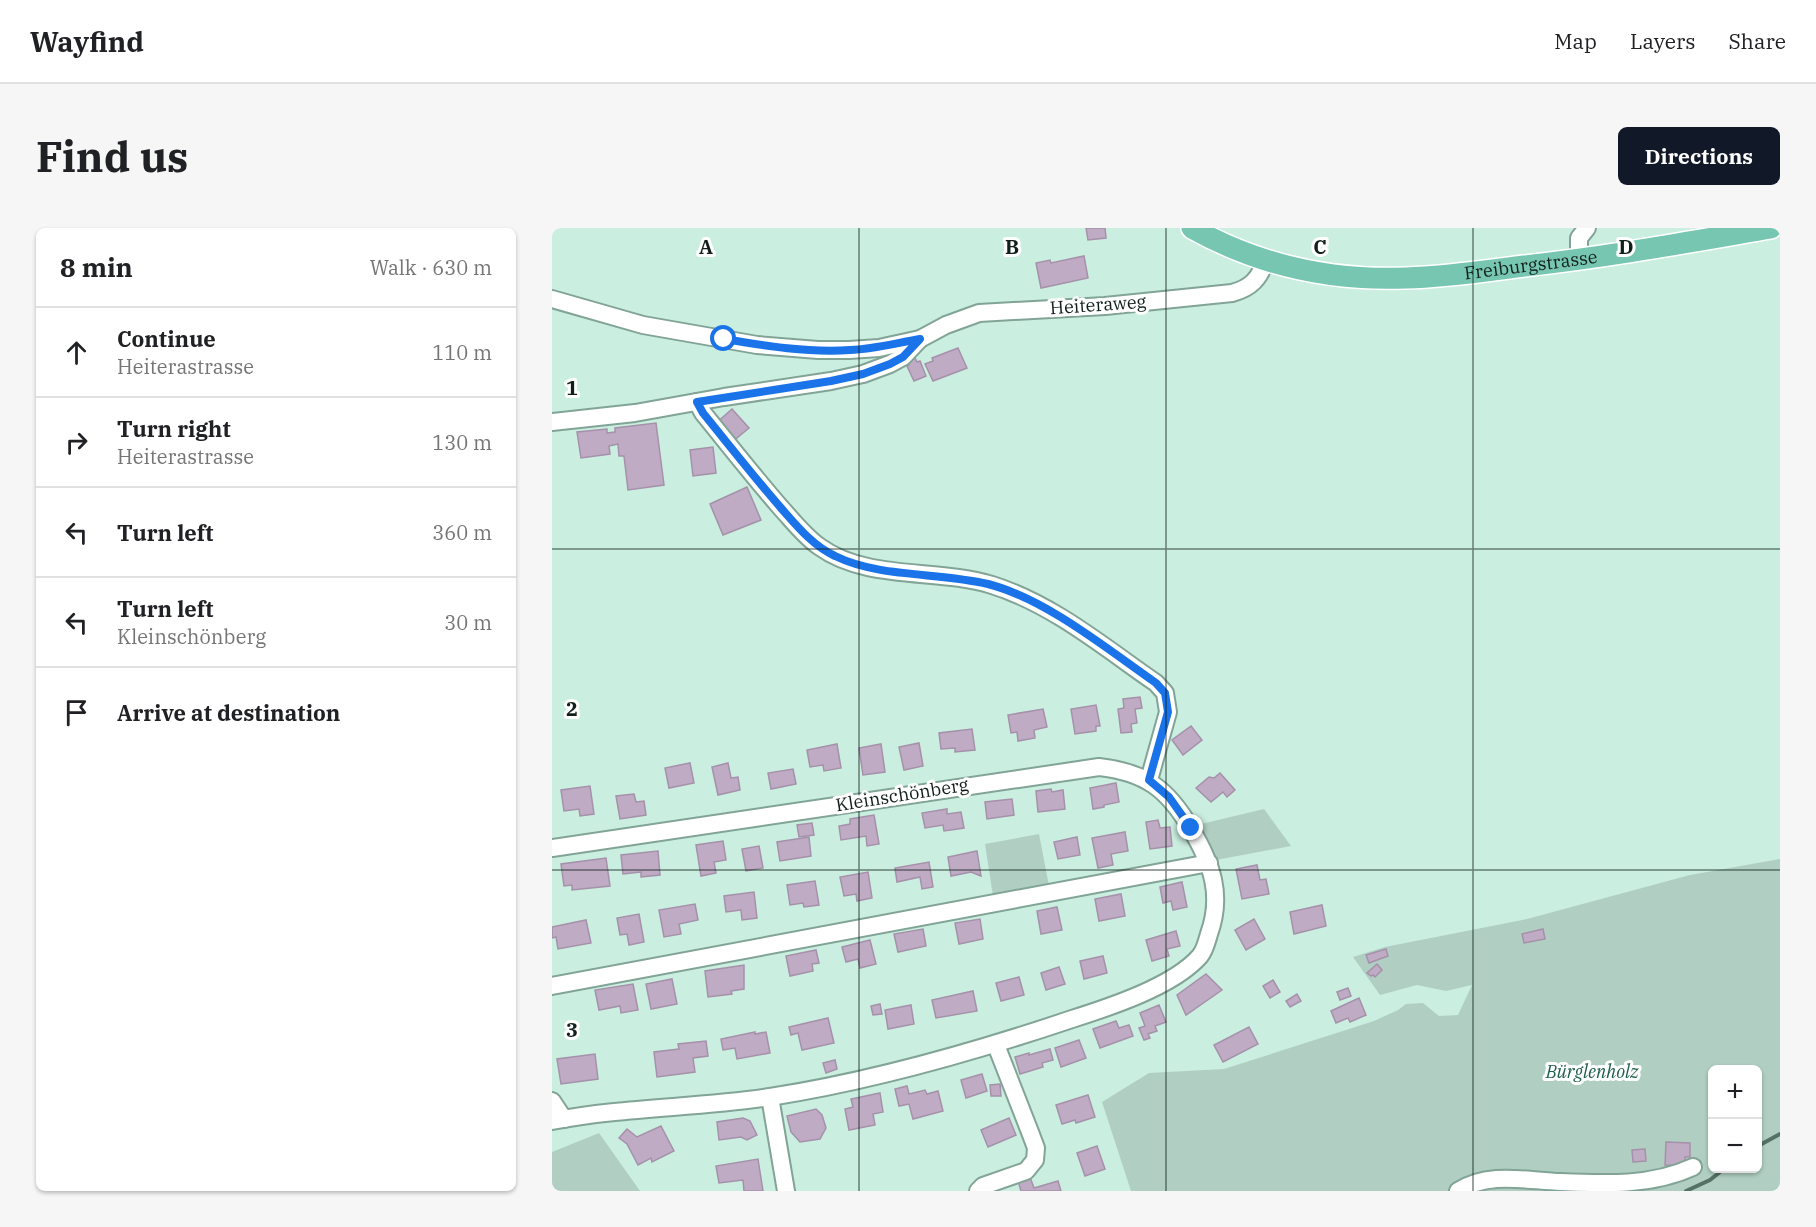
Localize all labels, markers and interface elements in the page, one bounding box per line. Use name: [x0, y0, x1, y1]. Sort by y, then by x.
text: Wayfind: [30, 23, 144, 60]
text: Map: [1554, 27, 1597, 55]
text: Layers: [1630, 27, 1696, 55]
text: Share: [1729, 27, 1786, 55]
button: Directions: [1618, 127, 1780, 185]
text: Find us: [36, 129, 188, 184]
text: A: [699, 233, 713, 260]
text: B: [1005, 233, 1019, 260]
text: C: [1313, 233, 1327, 260]
text: D: [1618, 233, 1634, 260]
street label: Freiburgstrasse: [1463, 245, 1599, 285]
text: 8 min: [60, 250, 133, 284]
text: Walk · 630 m: [370, 254, 492, 281]
street label: Heiteraweg: [1049, 290, 1147, 319]
text: Continue: [117, 324, 216, 353]
route start: [710, 325, 736, 351]
icon: ahead: [60, 336, 93, 369]
text: 110 m: [432, 339, 492, 366]
text: Heiterastrasse: [117, 353, 254, 380]
text: 1: [566, 374, 578, 401]
text: Turn right: [117, 414, 231, 443]
icon: right: [60, 426, 93, 459]
text: 130 m: [432, 429, 492, 456]
text: Heiterastrasse: [117, 443, 254, 470]
icon: left: [60, 516, 93, 549]
text: Turn left: [117, 518, 213, 547]
text: 360 m: [432, 519, 492, 546]
text: Turn left: [117, 594, 213, 623]
icon: left: [60, 606, 93, 639]
text: 30 m: [444, 609, 492, 636]
text: Kleinschönberg: [117, 623, 266, 650]
text: 2: [566, 695, 578, 722]
icon: arrive: [60, 696, 93, 729]
text: Arrive at destination: [117, 698, 340, 727]
street label: Kleinschönberg: [834, 773, 970, 816]
route end: [1177, 814, 1203, 840]
text: 3: [566, 1016, 578, 1043]
park label: Bürglenholz: [1545, 1060, 1639, 1083]
map controls: [1708, 1065, 1762, 1173]
button: +: [1708, 1065, 1762, 1119]
button: −: [1708, 1119, 1762, 1173]

